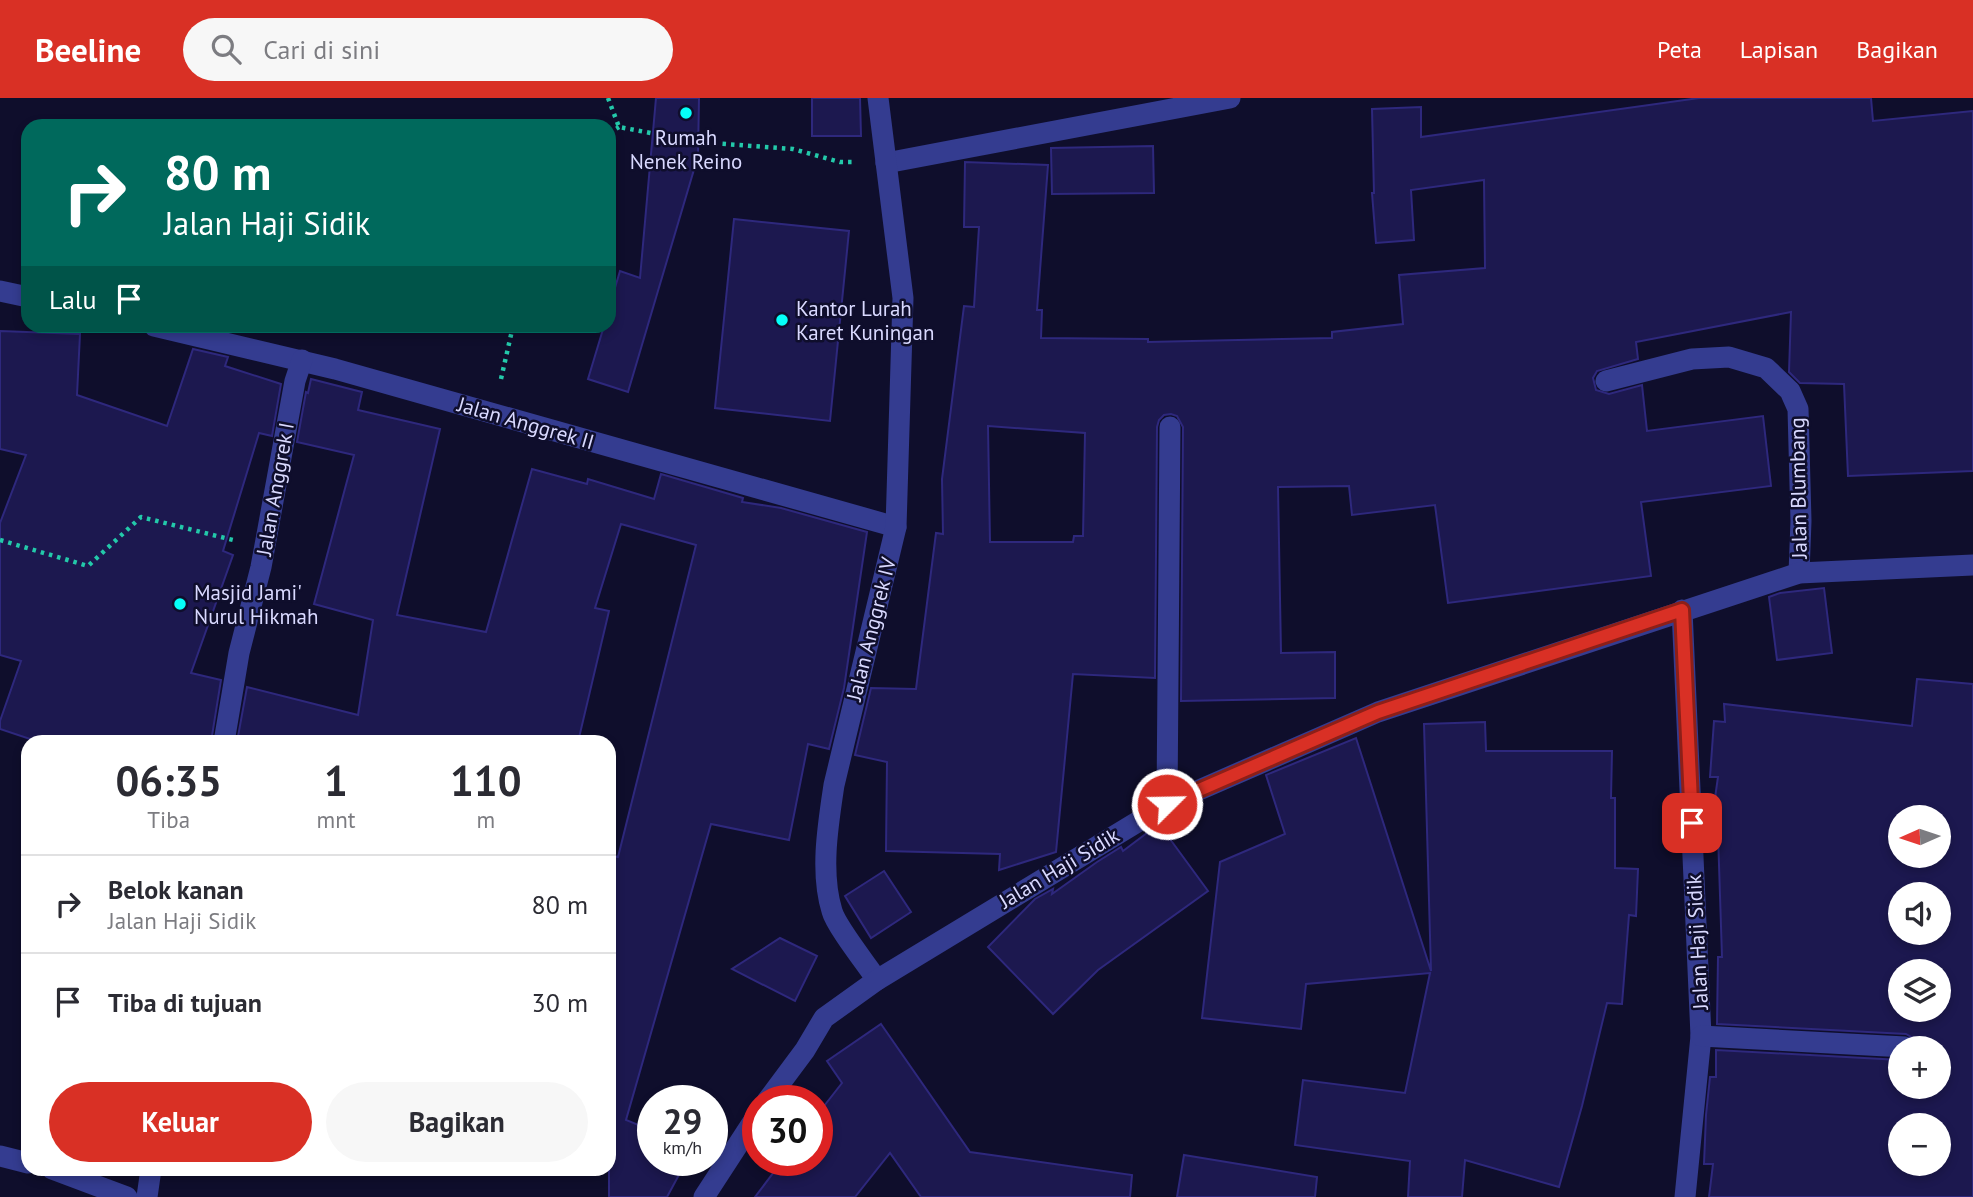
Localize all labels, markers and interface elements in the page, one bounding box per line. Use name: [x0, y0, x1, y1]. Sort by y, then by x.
search box: [183, 18, 673, 81]
text: Beeline: [35, 28, 141, 71]
icon: search: [207, 30, 245, 68]
text: Cari di sini: [263, 33, 380, 66]
text: Peta: [1657, 34, 1702, 65]
text: Lapisan: [1740, 34, 1818, 65]
text: Bagikan: [1856, 34, 1938, 65]
marker: Rumah Nenek Reino: [678, 105, 694, 121]
place label: Rumah Nenek Reino: [630, 124, 742, 175]
text: 80 m: [164, 140, 271, 204]
icon: right: [49, 147, 140, 238]
text: Jalan Haji Sidik: [164, 202, 370, 244]
icon: arrive: [110, 280, 148, 318]
text: Lalu: [49, 283, 96, 316]
place label: Kantor Lurah Karet Kuningan: [796, 295, 935, 346]
marker: Kantor Lurah Karet Kuningan: [774, 312, 790, 328]
street label: Jalan Anggrek II: [454, 390, 597, 455]
street label: Jalan Blumbang: [1783, 417, 1813, 560]
street label: Jalan Anggrek I: [250, 420, 300, 559]
street label: Jalan Anggrek IV: [840, 554, 902, 704]
place label: Masjid Jami' Nurul Hikmah: [194, 579, 318, 630]
marker: Masjid Jami' Nurul Hikmah: [172, 596, 188, 612]
text: 06:35: [115, 753, 222, 808]
text: 1: [324, 753, 348, 808]
text: 110: [450, 753, 521, 808]
position arrow: [1130, 767, 1204, 841]
pin: [1662, 793, 1722, 853]
icon: arrive: [1673, 804, 1711, 842]
text: Tiba: [147, 805, 190, 834]
text: mnt: [317, 805, 356, 834]
text: m: [476, 805, 495, 834]
north arrow: [1888, 805, 1951, 868]
map controls: [1888, 805, 1951, 1176]
street label: Jalan Haji Sidik: [993, 822, 1124, 915]
text: Belok kanan: [108, 873, 244, 906]
street label: Jalan Haji Sidik: [1680, 874, 1714, 1011]
button: sound: [1888, 882, 1951, 945]
icon: right: [49, 885, 87, 923]
text: 80 m: [532, 888, 588, 921]
text: Jalan Haji Sidik: [108, 906, 256, 935]
button: layers: [1888, 959, 1951, 1022]
icon: arrive: [49, 983, 87, 1021]
text: Tiba di tujuan: [108, 986, 262, 1019]
text: 30 m: [532, 986, 588, 1019]
button: +: [1888, 1036, 1951, 1099]
button: Keluar: [49, 1082, 312, 1162]
button: Bagikan: [326, 1082, 588, 1162]
speed limit sign: 30: [742, 1085, 833, 1176]
text: 29: [663, 1098, 702, 1144]
button: −: [1888, 1113, 1951, 1176]
text: km/h: [663, 1136, 702, 1159]

